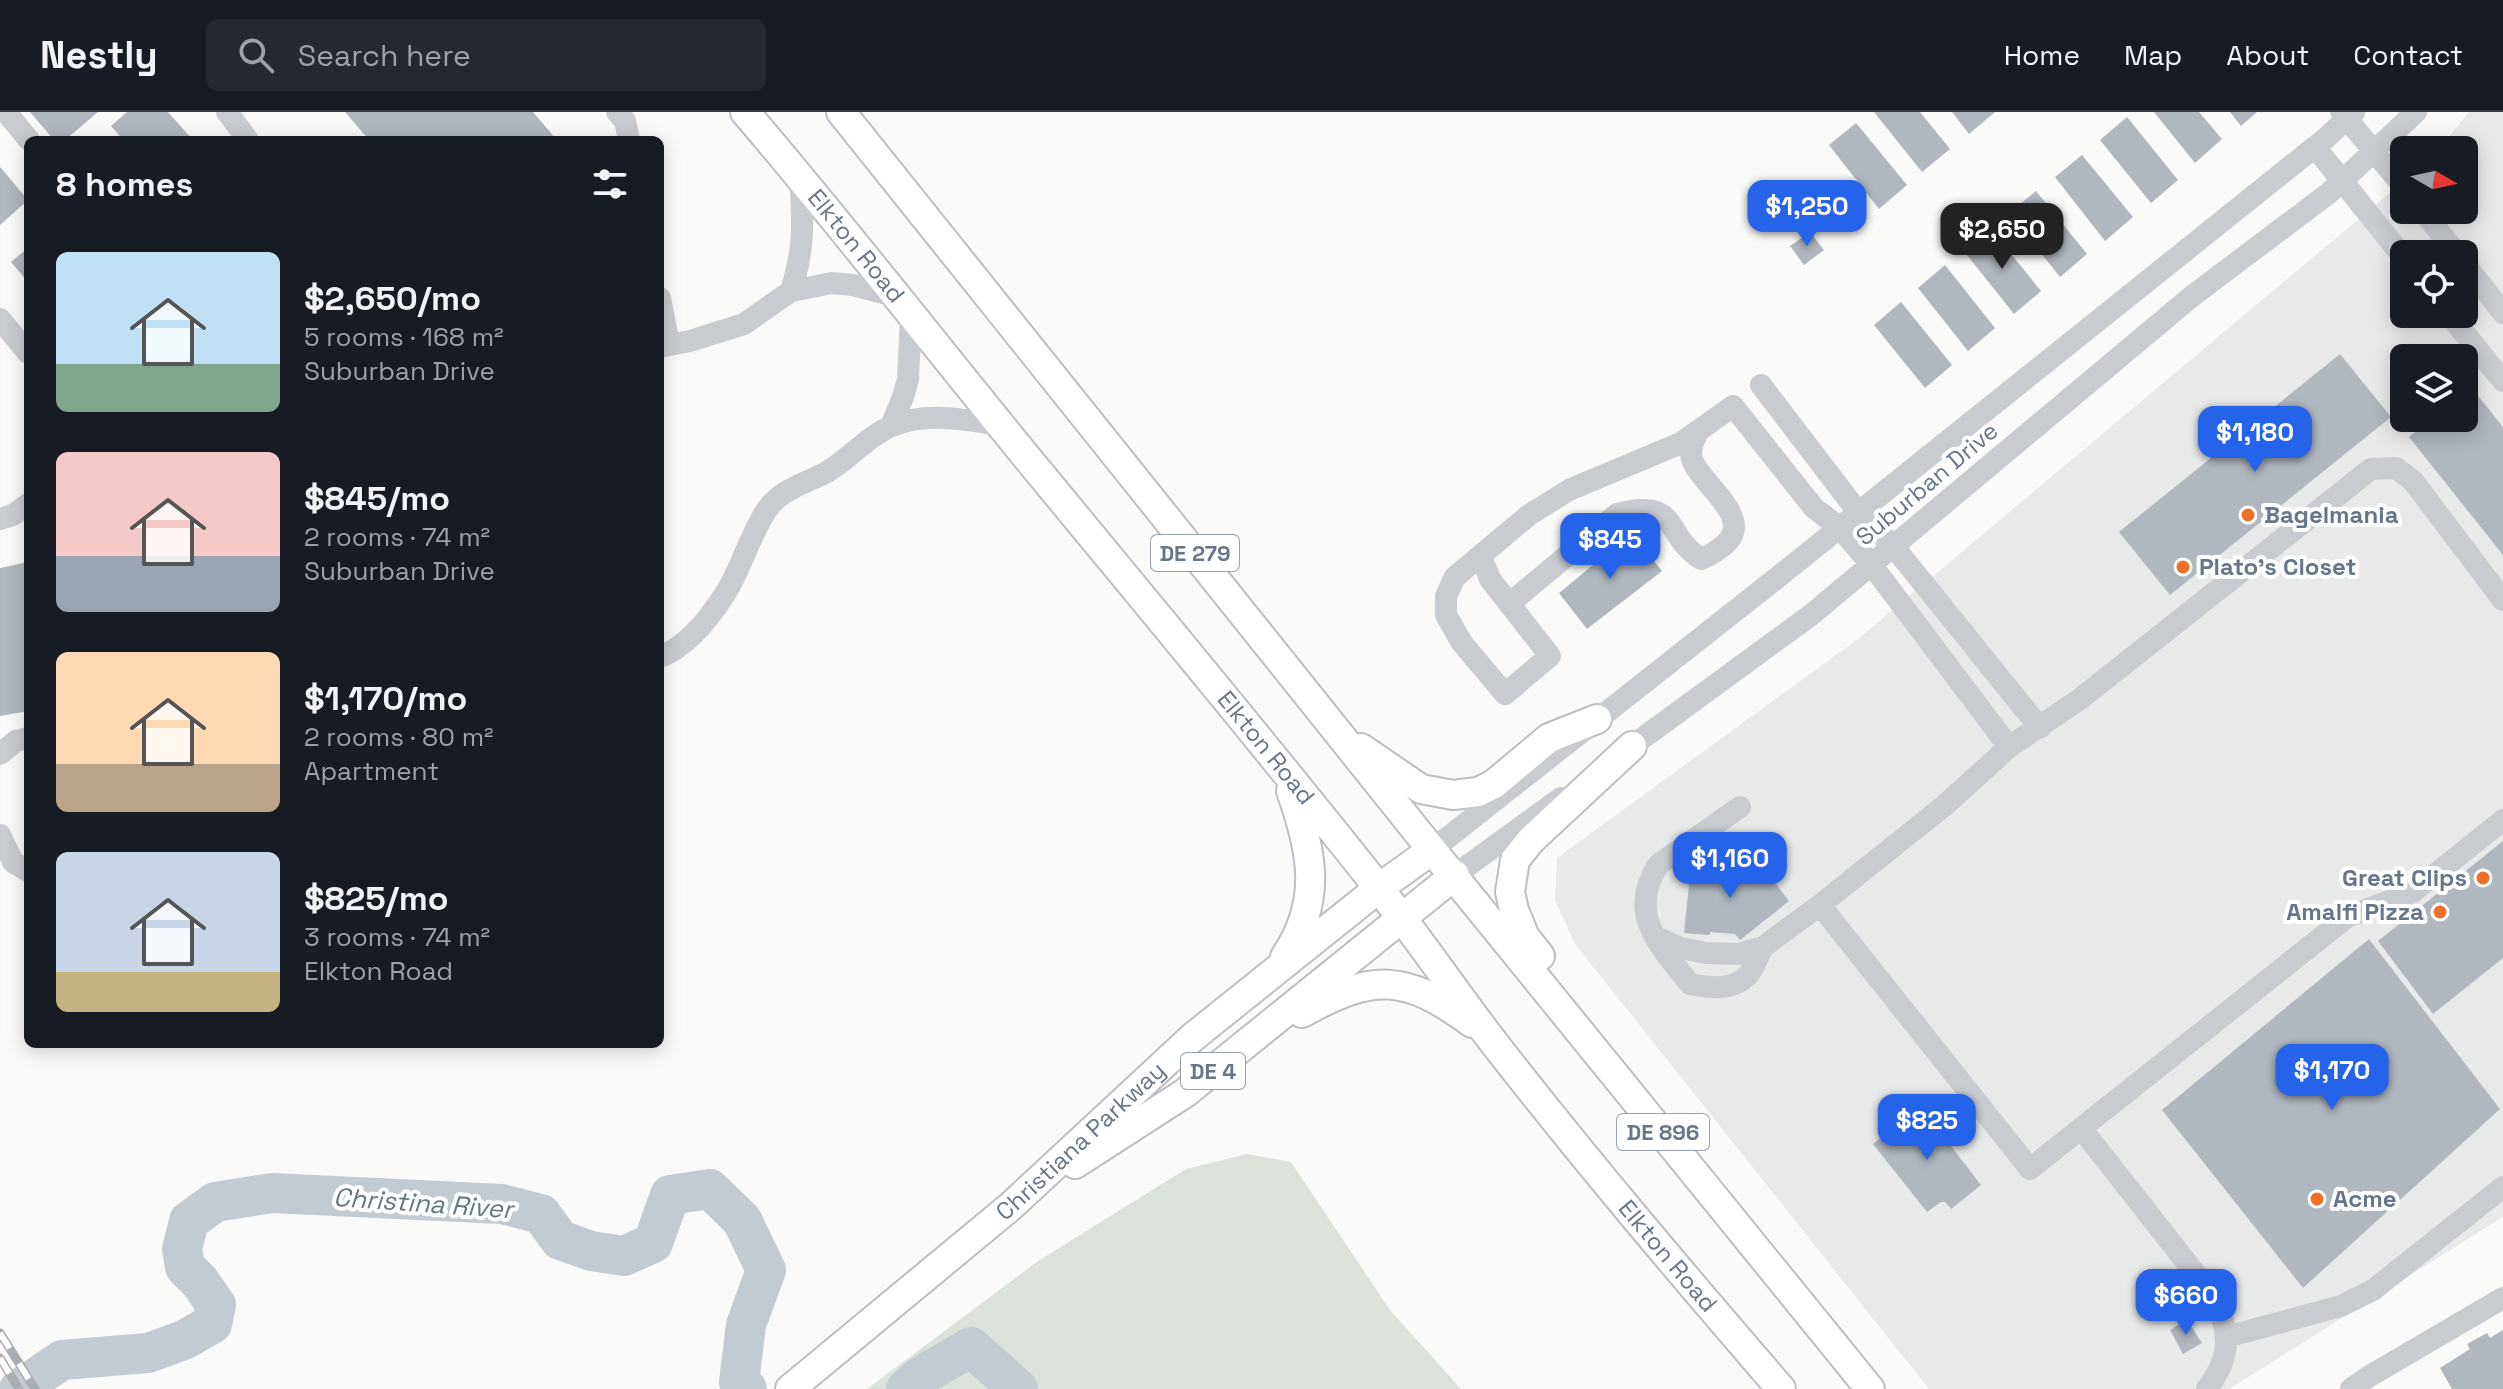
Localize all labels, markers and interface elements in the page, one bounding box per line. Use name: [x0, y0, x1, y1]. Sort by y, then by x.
search box: [206, 19, 766, 91]
text: Nestly: [40, 31, 158, 79]
icon: search: [234, 33, 278, 77]
text: Search here: [298, 36, 471, 75]
text: Home: [2004, 37, 2080, 73]
text: Map: [2124, 37, 2182, 73]
text: About: [2226, 37, 2309, 73]
text: Contact: [2353, 37, 2463, 73]
north arrow: [2390, 136, 2478, 224]
map controls: [2390, 136, 2478, 432]
icon: filters: [588, 162, 632, 206]
text: 8 homes: [56, 163, 193, 206]
pin: $1,250: [1742, 180, 1872, 248]
street label: Elkton Road: [801, 182, 912, 309]
text: $1,250: [1765, 189, 1849, 223]
pin: $2,650: [1937, 203, 2067, 271]
text: $2,650: [1958, 212, 2046, 246]
button: locate: [2390, 240, 2478, 328]
text: $2,650/mo: [304, 277, 481, 320]
icon: home: [120, 284, 216, 380]
text: 5 rooms · 168 m²: [304, 320, 504, 354]
button: layers: [2390, 344, 2478, 432]
text: Suburban Drive: [304, 354, 495, 388]
pin: $1,180: [2190, 406, 2320, 474]
street label: Suburban Drive: [1849, 415, 2004, 552]
text: $1,180: [2216, 415, 2294, 449]
text: $845/mo: [304, 477, 450, 520]
icon: home: [120, 484, 216, 580]
place label: Bagelmania: [2264, 499, 2399, 530]
marker: Bagelmania: [2239, 506, 2257, 524]
pin: $845: [1563, 513, 1657, 581]
text: 2 rooms · 74 m²: [304, 520, 490, 554]
text: $845: [1578, 522, 1642, 556]
road number: DE 279: [1151, 535, 1239, 571]
place label: Plato's Closet: [2199, 551, 2357, 582]
text: Suburban Drive: [304, 554, 495, 588]
marker: Plato's Closet: [2174, 558, 2192, 576]
text: $1,170/mo: [304, 677, 467, 720]
icon: home: [120, 684, 216, 780]
street label: Elkton Road: [1211, 684, 1322, 811]
text: 2 rooms · 80 m²: [304, 720, 494, 754]
text: Apartment: [304, 754, 439, 788]
pin: $1,160: [1665, 832, 1795, 900]
text: $1,160: [1691, 841, 1769, 875]
place label: Great Clips: [2342, 862, 2467, 893]
marker: Great Clips: [2474, 869, 2492, 887]
text: $825/mo: [304, 877, 449, 920]
icon: home: [120, 884, 216, 980]
place label: Amalfi Pizza: [2286, 896, 2424, 927]
marker: Amalfi Pizza: [2431, 903, 2449, 921]
text: 3 rooms · 74 m²: [304, 920, 490, 954]
text: Elkton Road: [304, 954, 453, 988]
pin: $1,170: [2267, 1044, 2397, 1112]
road number: DE 4: [1181, 1053, 1245, 1089]
text: $1,170: [2294, 1053, 2370, 1087]
street label: Christiana Parkway: [989, 1055, 1172, 1227]
pin: $825: [1880, 1094, 1974, 1162]
text: $825: [1896, 1103, 1958, 1137]
road number: DE 896: [1617, 1114, 1709, 1150]
water label: Christina River: [332, 1180, 517, 1226]
place label: Acme: [2333, 1183, 2397, 1214]
marker: Acme: [2308, 1190, 2326, 1208]
street label: Elkton Road: [1612, 1193, 1724, 1318]
pin: $660: [2139, 1269, 2233, 1337]
text: $660: [2154, 1278, 2218, 1312]

